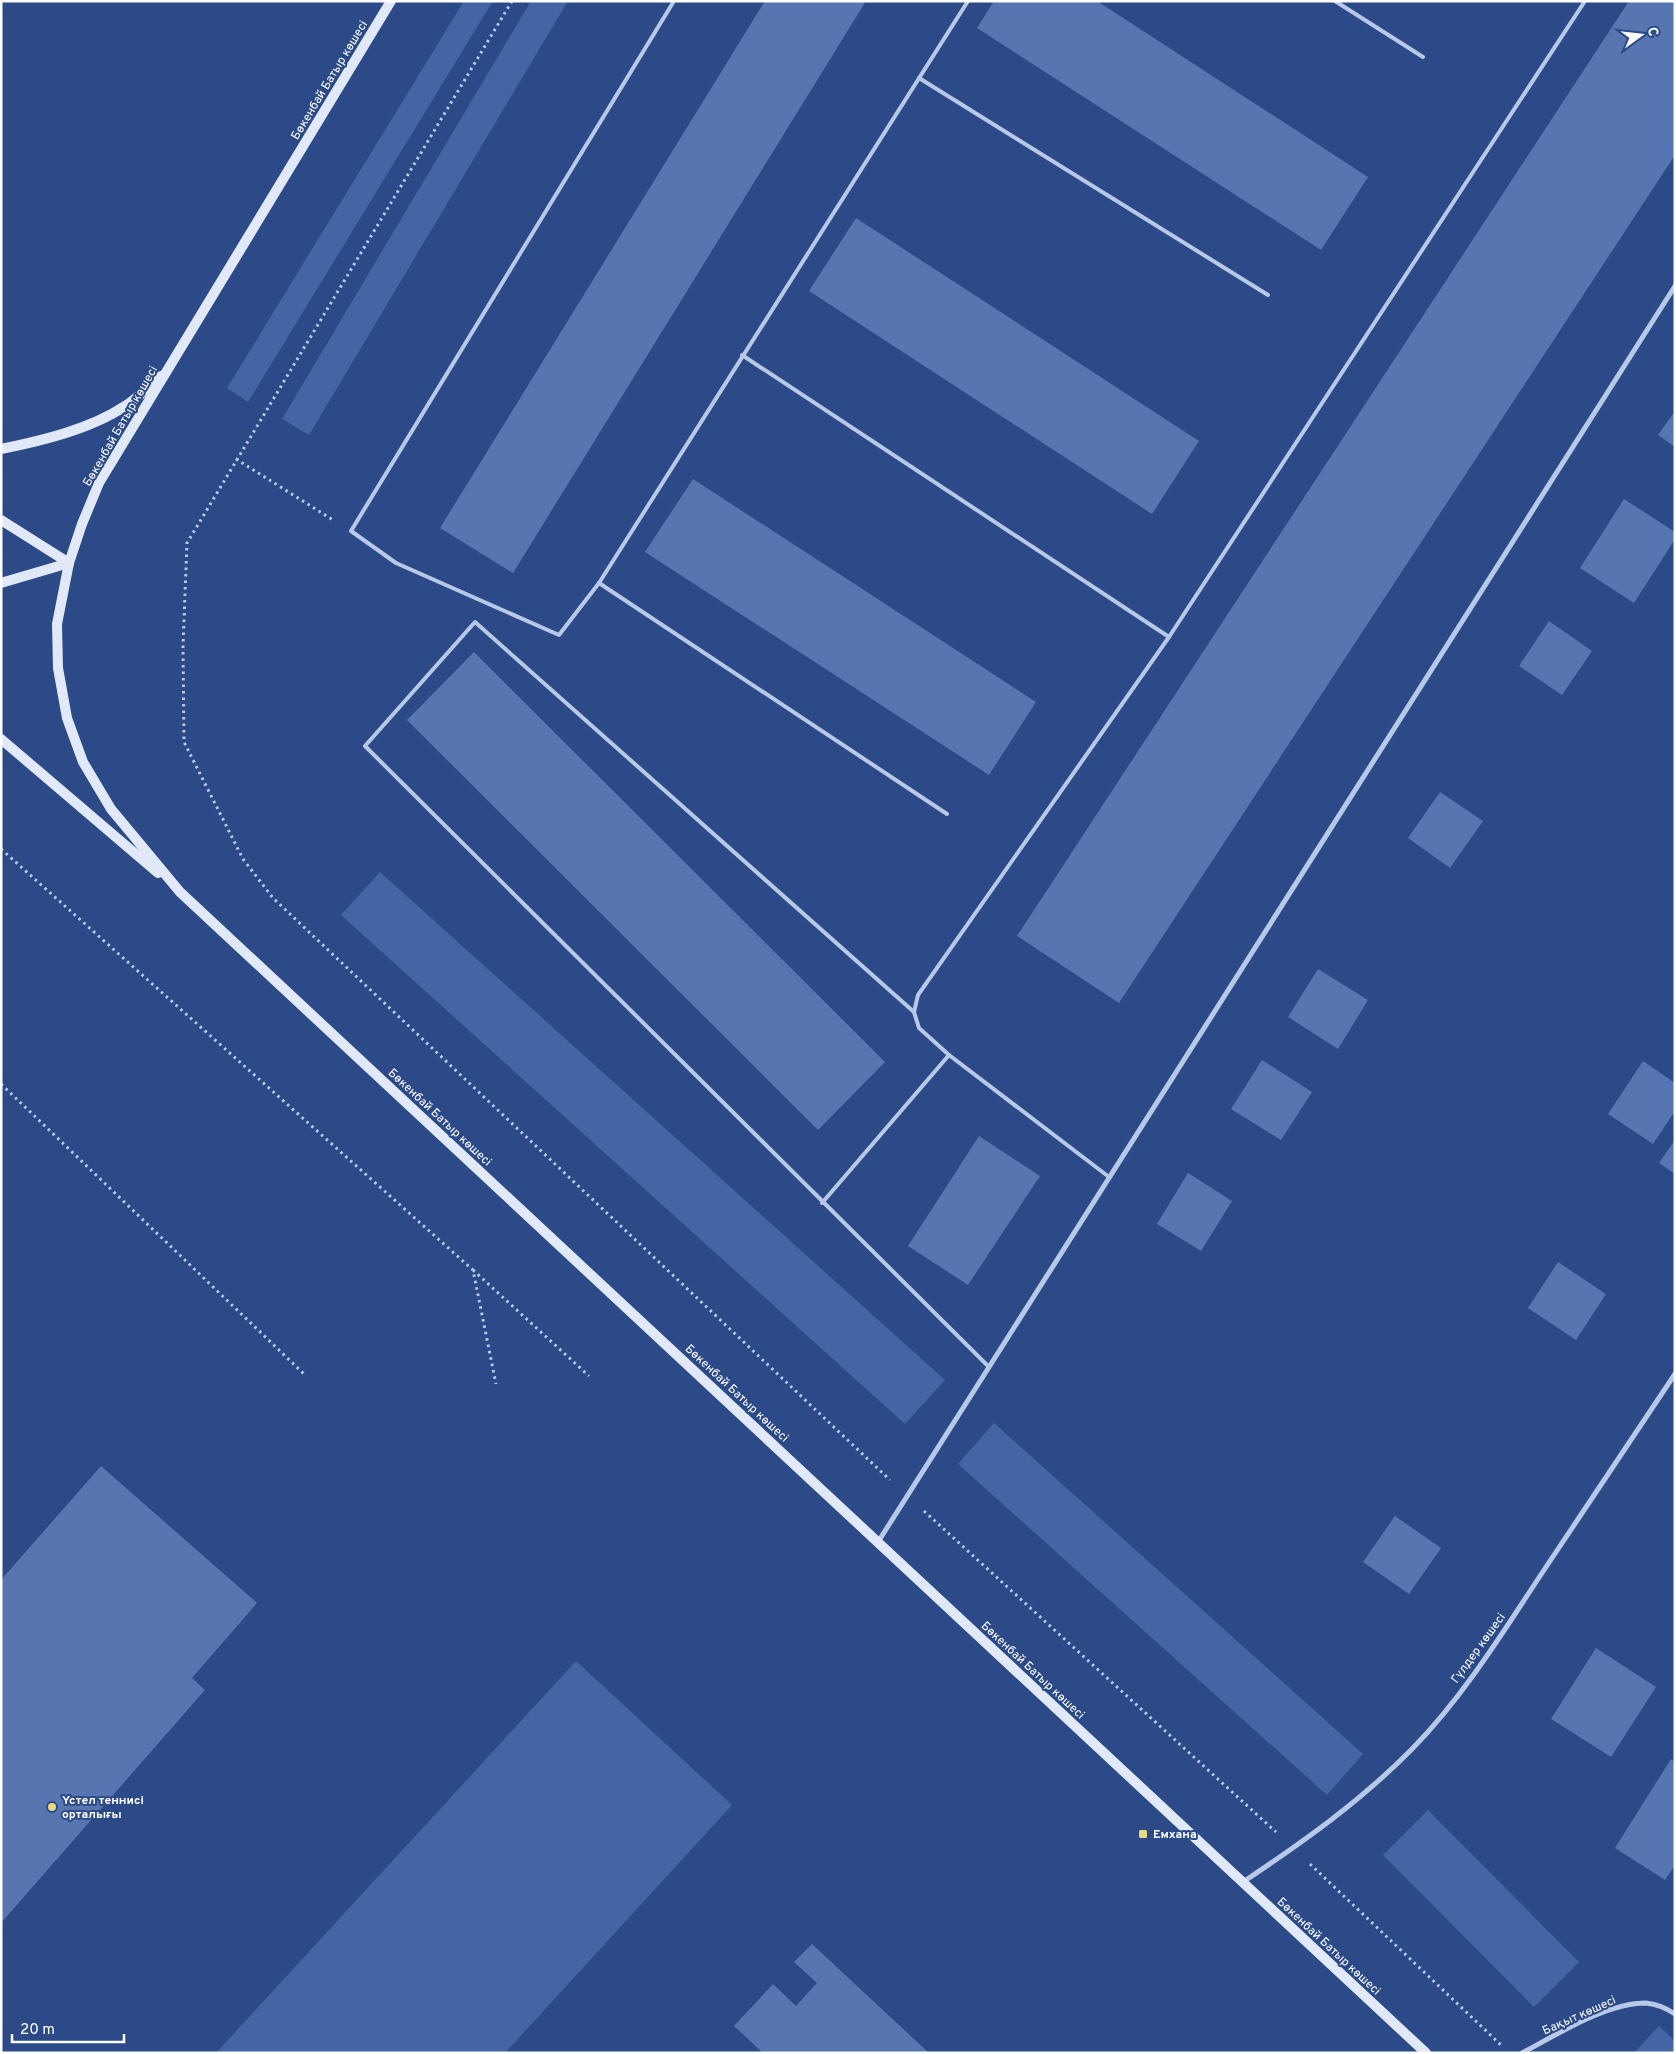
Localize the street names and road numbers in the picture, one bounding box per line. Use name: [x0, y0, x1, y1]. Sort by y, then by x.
street label: Бөкенбай Батыр көшесі: [288, 18, 372, 143]
street label: Бөкенбай Батыр көшесі: [80, 363, 162, 490]
street label: Бөкенбай Батыр көшесі: [384, 1065, 495, 1170]
street label: Бөкенбай Батыр көшесі: [681, 1341, 792, 1446]
street label: Гүлдер көшесі: [1448, 1610, 1510, 1687]
street label: Бөкенбай Батыр көшесі: [977, 1618, 1088, 1723]
street label: Бөкенбай Батыр көшесі: [1273, 1894, 1384, 1999]
street label: Бақыт көшесі: [1540, 1993, 1619, 2039]

